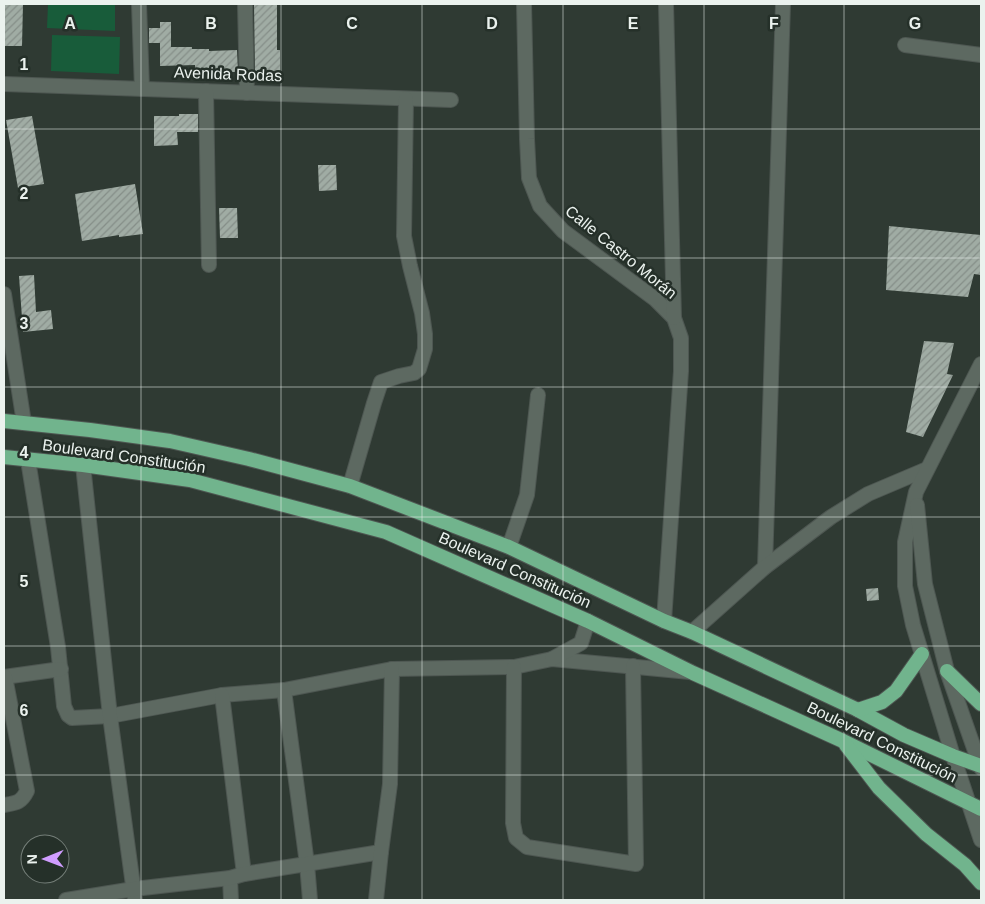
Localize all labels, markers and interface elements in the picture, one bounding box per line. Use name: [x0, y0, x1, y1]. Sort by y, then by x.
text: A: [64, 15, 76, 32]
text: B: [205, 15, 217, 32]
text: C: [346, 15, 358, 32]
text: D: [486, 15, 498, 32]
text: E: [628, 15, 639, 32]
text: F: [769, 15, 779, 32]
text: G: [909, 15, 921, 32]
text: 1: [20, 56, 29, 73]
street label: Avenida Rodas: [174, 64, 282, 84]
text: 2: [20, 185, 29, 202]
street label: Calle Castro Morán: [562, 202, 680, 302]
text: 3: [20, 315, 29, 332]
street label: Boulevard Constitución: [41, 436, 207, 476]
text: 4: [20, 444, 29, 461]
street label: Boulevard Constitución: [436, 529, 594, 611]
text: 5: [20, 573, 29, 590]
street label: Boulevard Constitución: [804, 698, 960, 786]
text: 6: [20, 702, 29, 719]
north arrow: [20, 834, 70, 884]
text: N: [24, 854, 40, 864]

